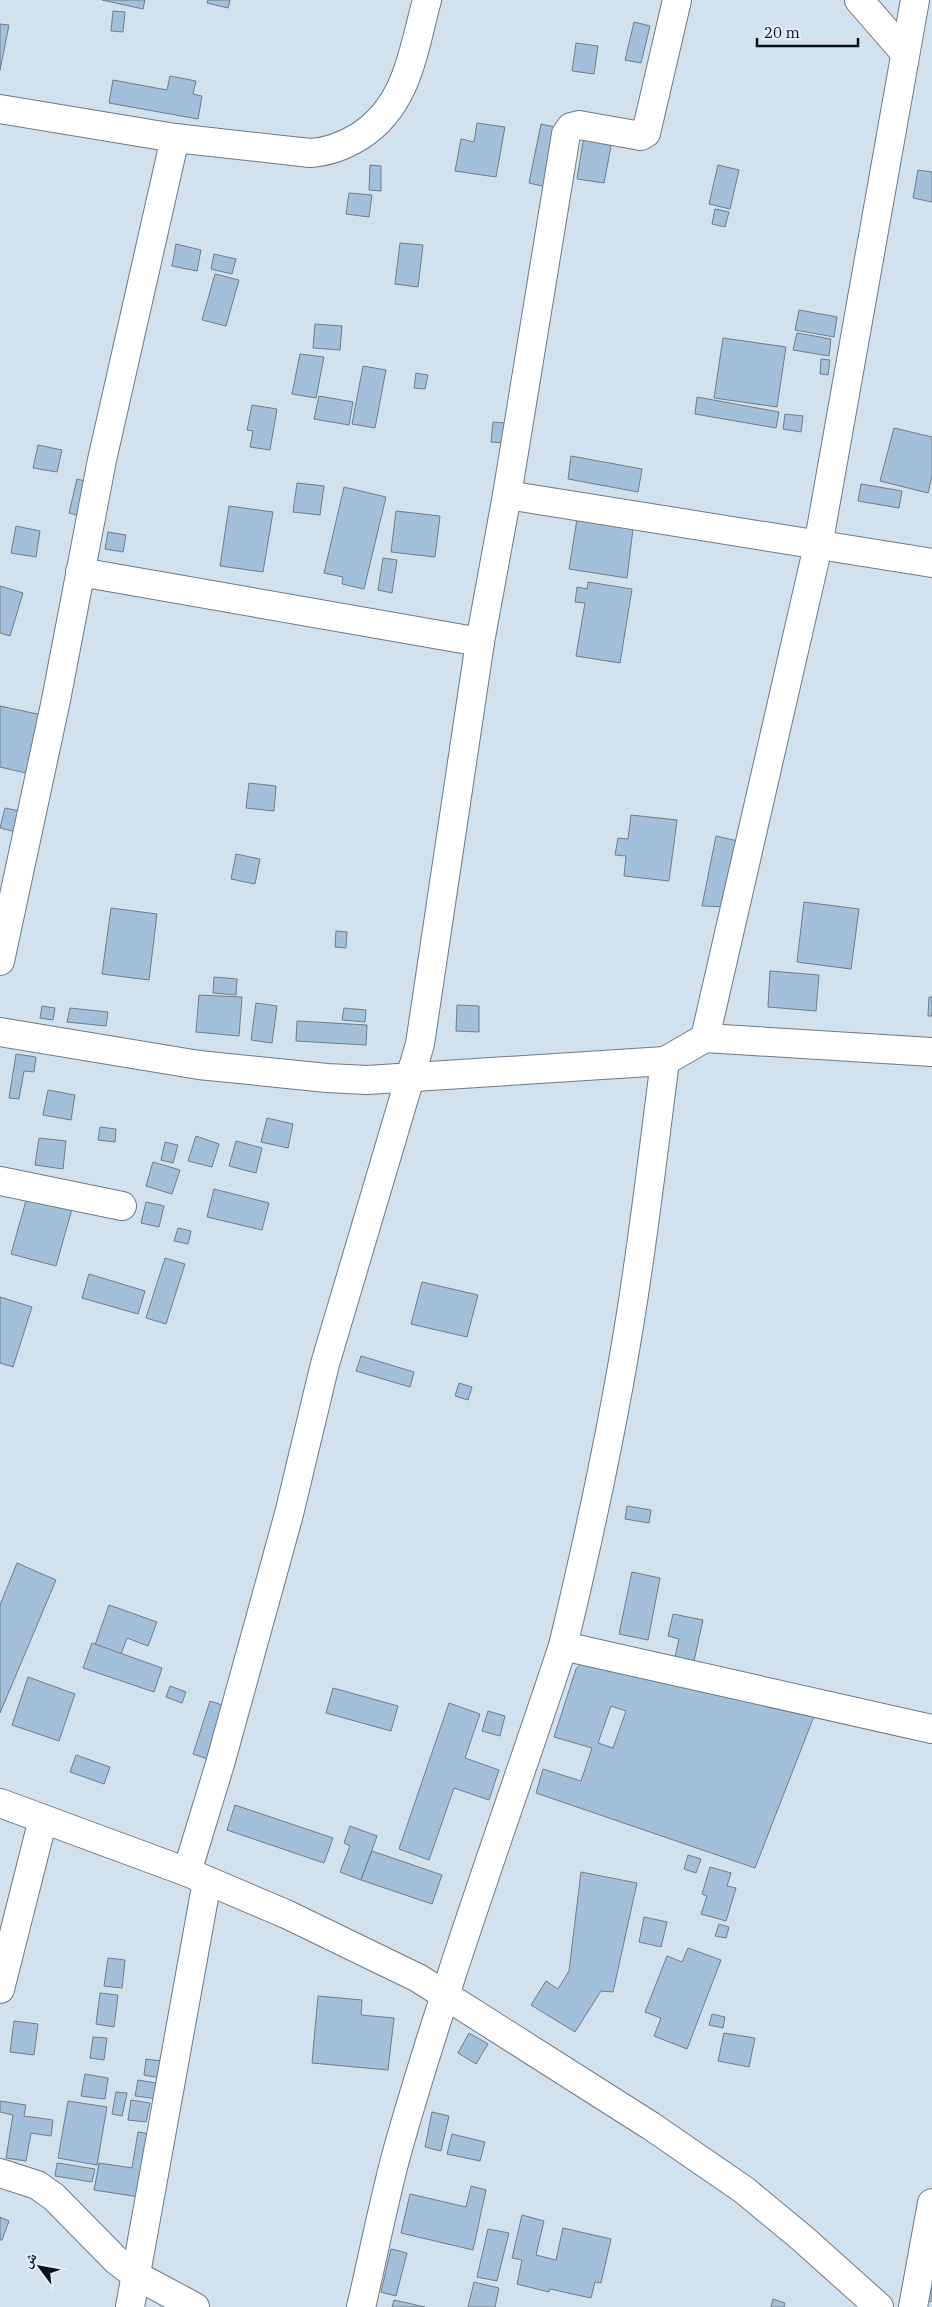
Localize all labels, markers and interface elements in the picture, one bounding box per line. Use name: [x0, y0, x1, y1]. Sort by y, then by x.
scale bar: [757, 15, 858, 47]
text: 20 m: [764, 23, 800, 42]
north arrow: [15, 2242, 65, 2292]
text: ش: [17, 2249, 41, 2271]

